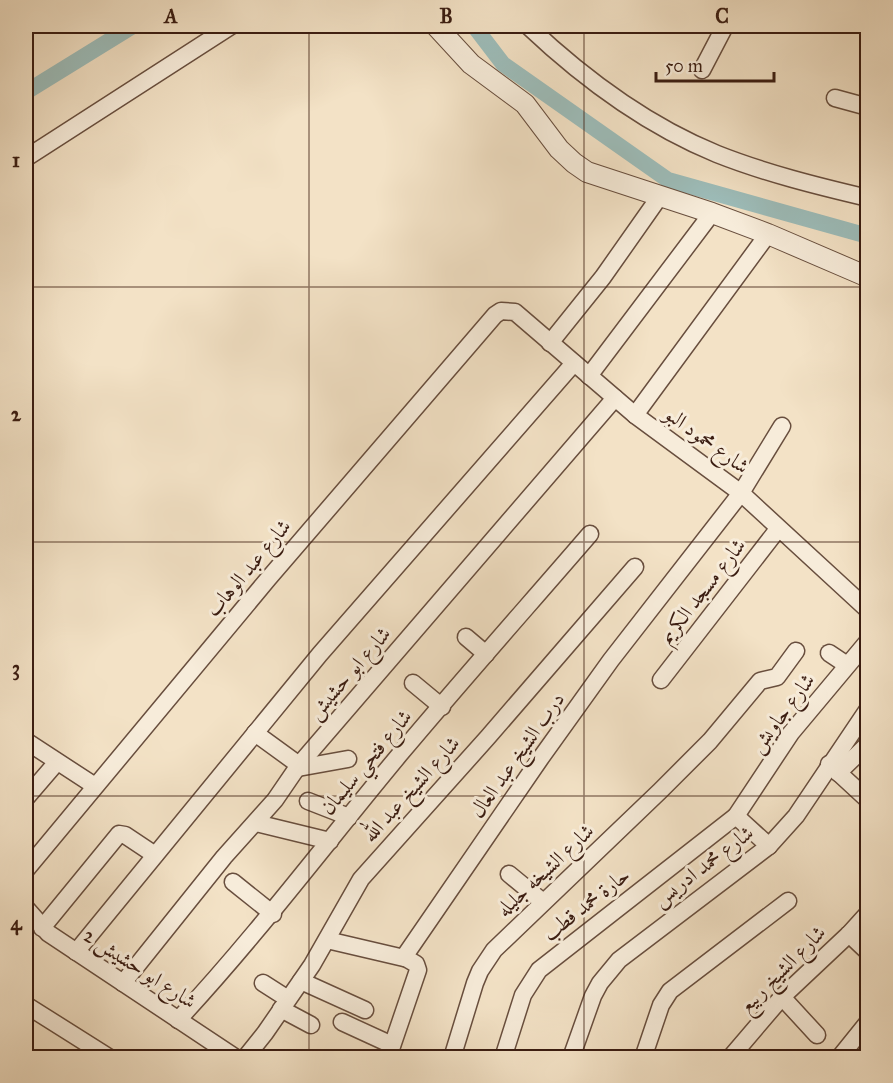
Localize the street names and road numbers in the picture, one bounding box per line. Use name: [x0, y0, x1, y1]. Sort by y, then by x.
street label: شارع محمود البو: [655, 399, 754, 483]
street label: شارع عبد الوهاب: [200, 514, 300, 625]
street label: شارع مسجد الكريم: [653, 533, 755, 652]
street label: شارع ابو حشيش: [302, 621, 400, 728]
street label: شارع جاويش: [744, 668, 824, 761]
street label: درب الشيخ عبد العال: [464, 687, 575, 827]
street label: شارع فتحي سليمان: [314, 704, 423, 825]
street label: شارع الشيخ عبد الله: [354, 728, 470, 851]
street label: شارع الشيخه جليله: [491, 818, 603, 926]
street label: شارع محمد ادريس: [647, 820, 762, 916]
street label: حارة محمد قطب: [537, 862, 636, 947]
street label: شارع الشيخ ربيع: [733, 920, 836, 1023]
street label: شارع ابو حشيش 2: [76, 922, 201, 1018]

